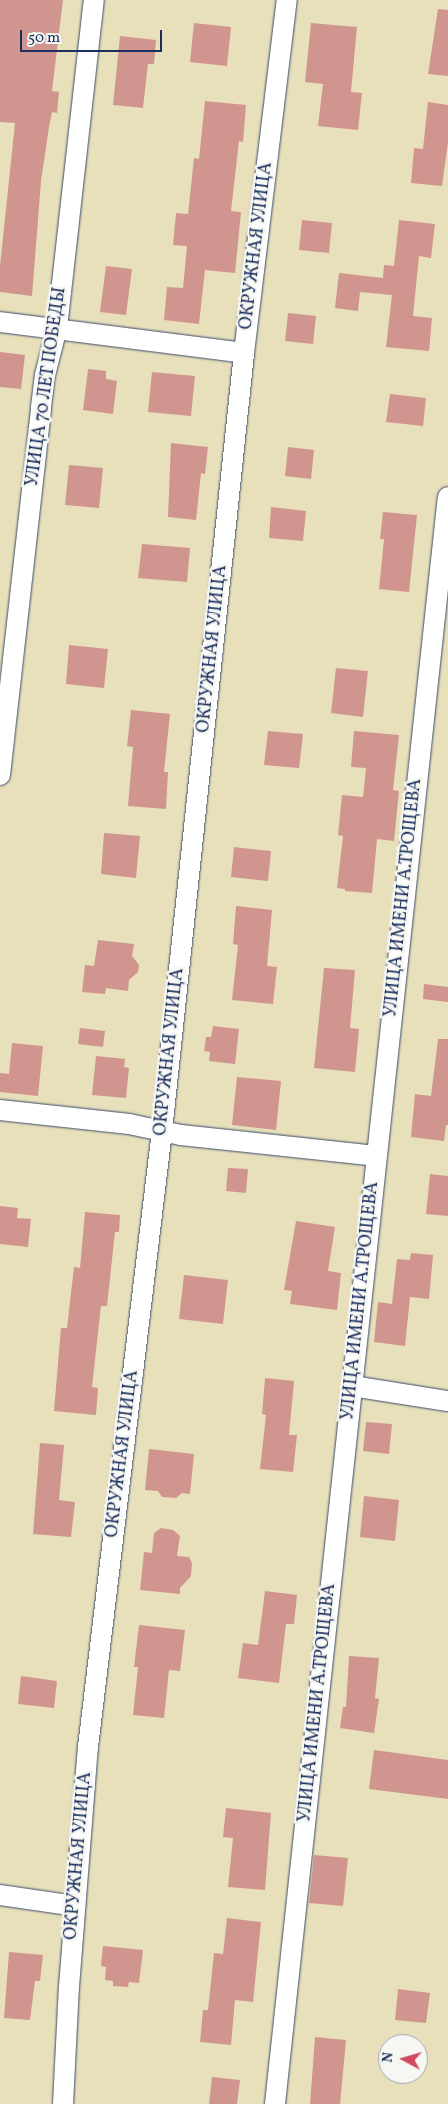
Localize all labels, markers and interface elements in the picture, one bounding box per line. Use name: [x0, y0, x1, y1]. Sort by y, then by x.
scale bar: [22, 20, 165, 52]
text: 50 m: [28, 28, 60, 49]
street label: ОКРУЖНАЯ УЛИЦА: [236, 161, 278, 331]
street label: УЛИЦА 70 ЛЕТ ПОБЕДЫ: [22, 286, 72, 488]
street label: ОКРУЖНАЯ УЛИЦА: [193, 564, 233, 734]
street label: УЛИЦА ИМЕНИ А.ТРОЩЕВА: [381, 778, 427, 1018]
street label: ОКРУЖНАЯ УЛИЦА: [150, 967, 190, 1137]
street label: УЛИЦА ИМЕНИ А.ТРОЩЕВА: [338, 1181, 384, 1421]
street label: ОКРУЖНАЯ УЛИЦА: [102, 1369, 144, 1539]
street label: УЛИЦА ИМЕНИ А.ТРОЩЕВА: [295, 1583, 341, 1823]
street label: ОКРУЖНАЯ УЛИЦА: [61, 1771, 97, 1941]
north arrow: [378, 2034, 428, 2084]
text: N: [379, 2051, 399, 2064]

